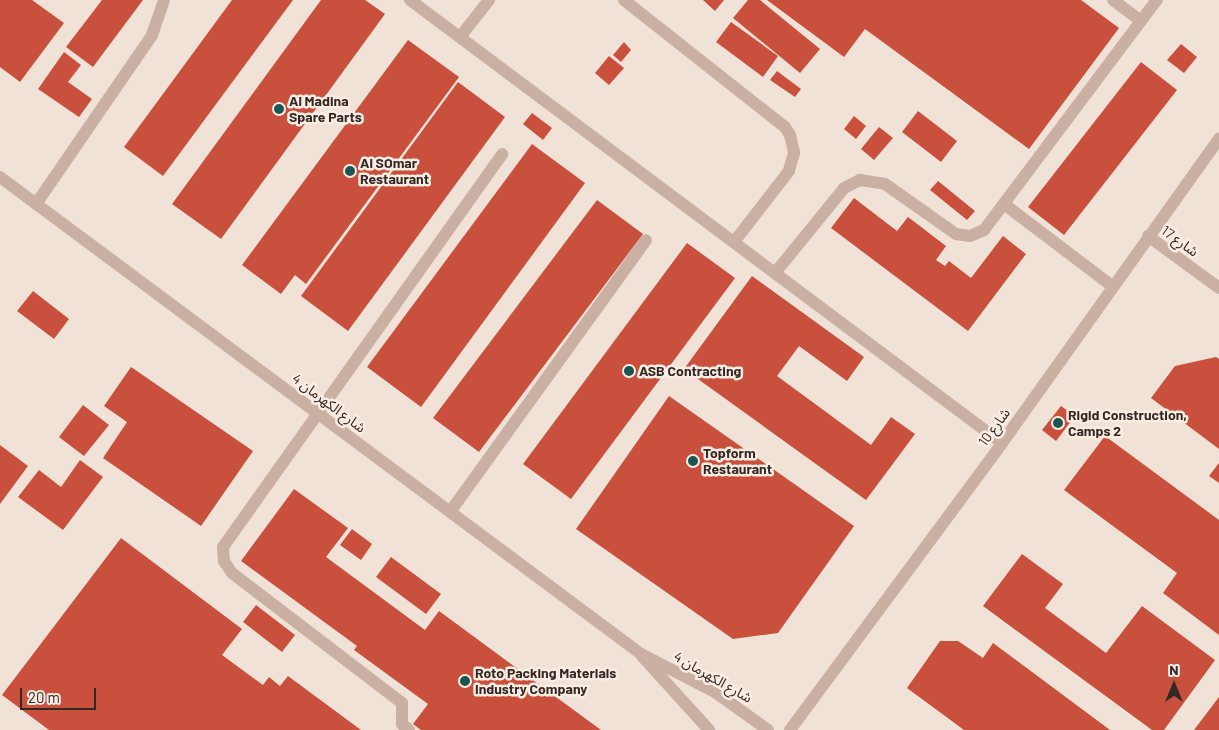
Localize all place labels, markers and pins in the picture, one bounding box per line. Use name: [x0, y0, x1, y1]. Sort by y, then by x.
place label: Al Madina Spare Parts: [289, 93, 362, 125]
marker: Al Madina Spare Parts: [273, 103, 285, 115]
place label: Al SOmar Restaurant: [360, 155, 429, 188]
marker: Al SOmar Restaurant: [344, 165, 356, 177]
place label: ASB Contracting: [639, 363, 741, 379]
marker: ASB Contracting: [623, 365, 635, 377]
place label: Rigid Construction, Camps 2: [1068, 407, 1187, 440]
marker: Rigid Construction, Camps 2: [1052, 417, 1064, 429]
place label: Topform Restaurant: [703, 445, 772, 478]
marker: Topform Restaurant: [687, 455, 699, 467]
place label: Roto Packing Materials Industry Company: [475, 665, 616, 698]
marker: Roto Packing Materials Industry Company: [459, 675, 471, 687]

